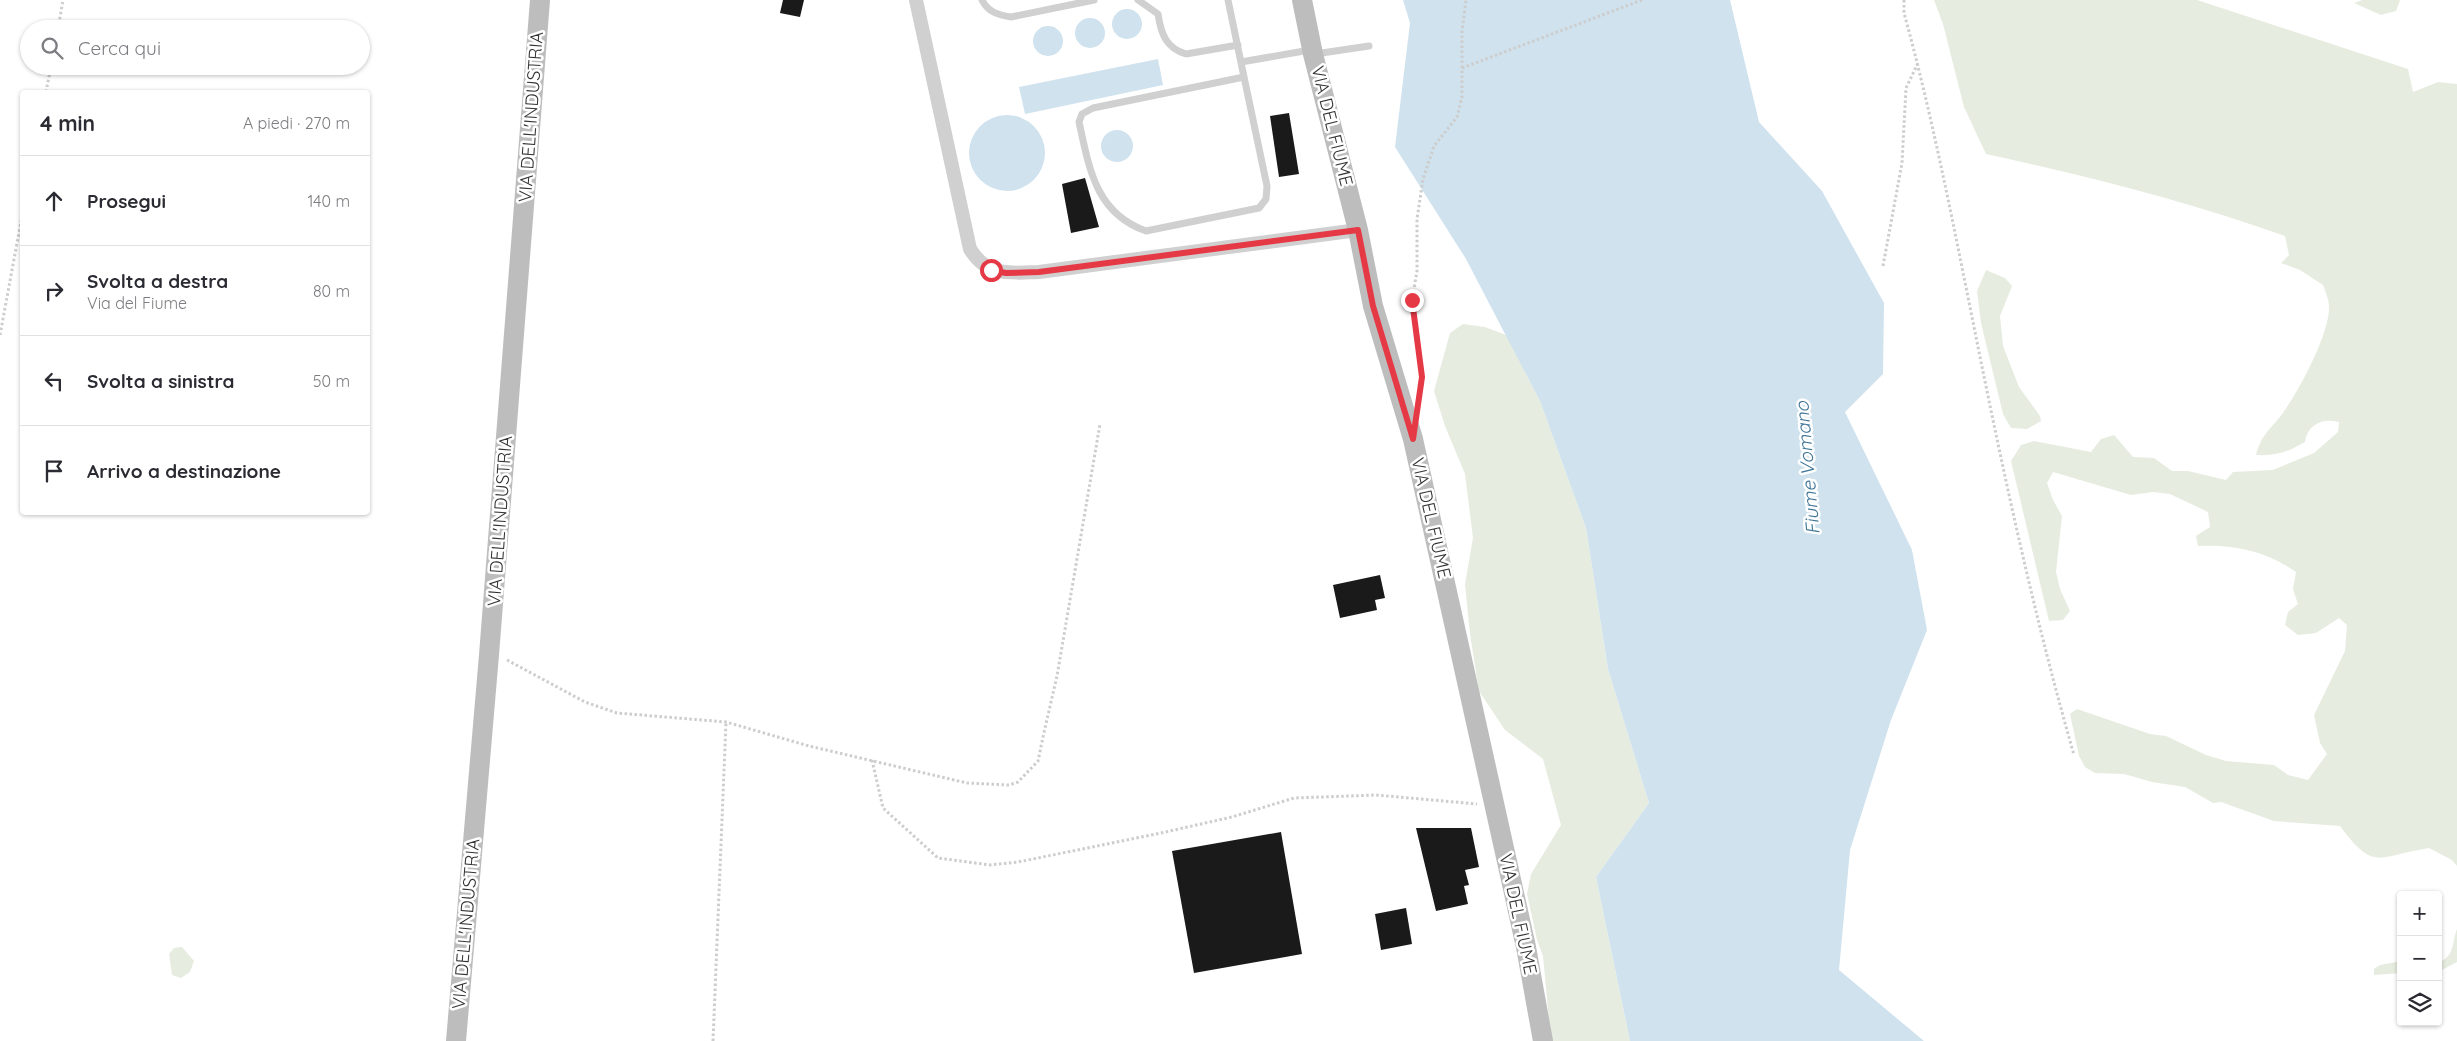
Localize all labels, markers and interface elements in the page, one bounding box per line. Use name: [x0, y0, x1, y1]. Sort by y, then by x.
search box: [20, 20, 370, 75]
street label: VIA DELL'INDUSTRIA: [513, 30, 548, 203]
icon: search: [38, 34, 66, 62]
text: Cerca qui: [78, 36, 161, 60]
street label: VIA DEL FIUME: [1306, 63, 1359, 188]
text: 4 min: [40, 110, 95, 136]
text: A piedi · 270 m: [243, 113, 350, 133]
icon: ahead: [40, 187, 68, 215]
text: Prosegui: [87, 189, 166, 213]
text: 140 m: [307, 191, 350, 211]
route start: [980, 259, 1003, 282]
text: Svolta a destra: [87, 269, 228, 293]
icon: right: [40, 277, 68, 305]
text: 80 m: [313, 281, 350, 301]
route end: [1401, 289, 1424, 312]
text: Via del Fiume: [87, 293, 187, 313]
icon: left: [40, 367, 68, 395]
text: Svolta a sinistra: [87, 369, 234, 393]
text: 50 m: [313, 371, 350, 391]
water label: Fiume Vomano: [1789, 399, 1825, 536]
street label: VIA DELL'INDUSTRIA: [482, 434, 517, 607]
street label: VIA DEL FIUME: [1406, 455, 1457, 581]
icon: arrive: [40, 457, 68, 485]
text: Arrivo a destinazione: [87, 459, 281, 483]
street label: VIA DELL'INDUSTRIA: [447, 837, 484, 1010]
street label: VIA DEL FIUME: [1494, 851, 1543, 977]
map controls: [2397, 891, 2442, 1026]
button: +: [2397, 891, 2442, 936]
button: −: [2397, 936, 2442, 981]
button: layers: [2397, 981, 2442, 1026]

